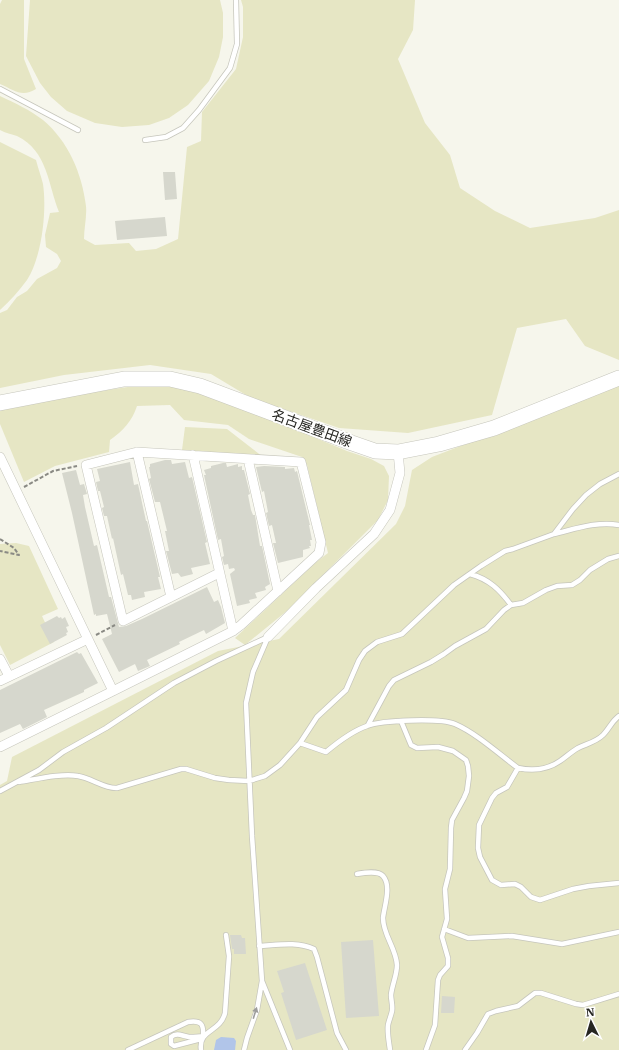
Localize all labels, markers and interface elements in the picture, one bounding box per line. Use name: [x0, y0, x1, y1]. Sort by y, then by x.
street label: 名古屋豊田線: [269, 405, 355, 451]
north arrow: [571, 1002, 611, 1042]
text: N: [585, 1005, 595, 1019]
one-way arrow: [252, 1006, 258, 1018]

